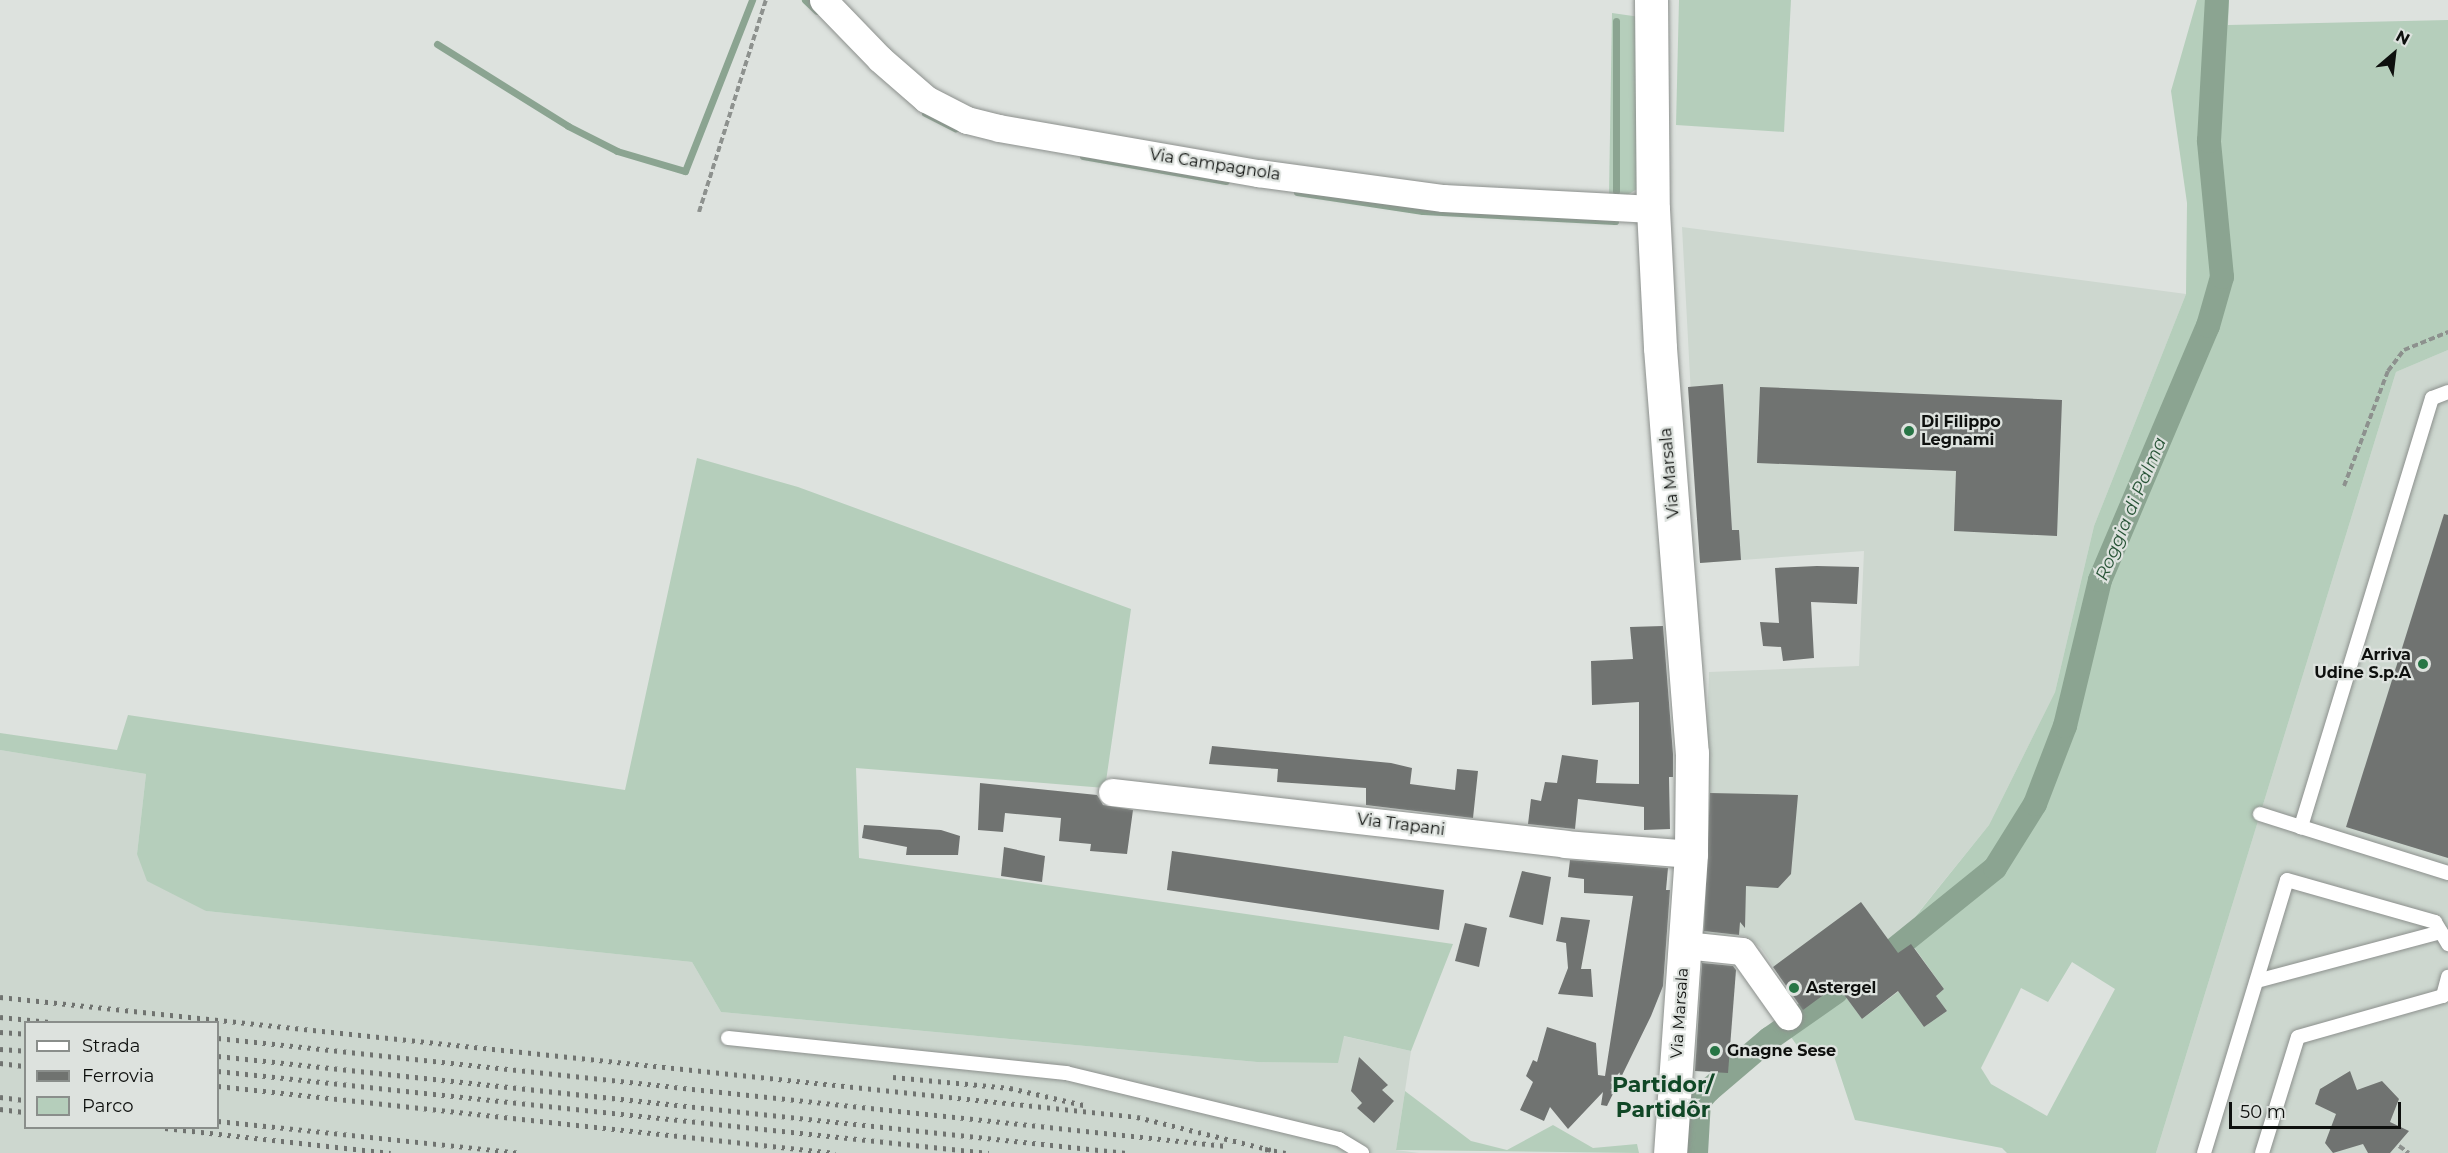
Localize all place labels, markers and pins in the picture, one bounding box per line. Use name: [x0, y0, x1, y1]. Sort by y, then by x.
place label: Di Filippo Legnami: [1921, 412, 2001, 450]
marker: Di Filippo Legnami: [1902, 424, 1916, 438]
place label: Arriva Udine S.p.A: [2314, 645, 2411, 683]
marker: Arriva Udine S.p.A: [2416, 657, 2430, 671]
place label: Astergel: [1806, 978, 1876, 998]
marker: Astergel: [1787, 981, 1801, 995]
place label: Gnagne Sese: [1727, 1041, 1836, 1061]
marker: Gnagne Sese: [1708, 1044, 1722, 1058]

